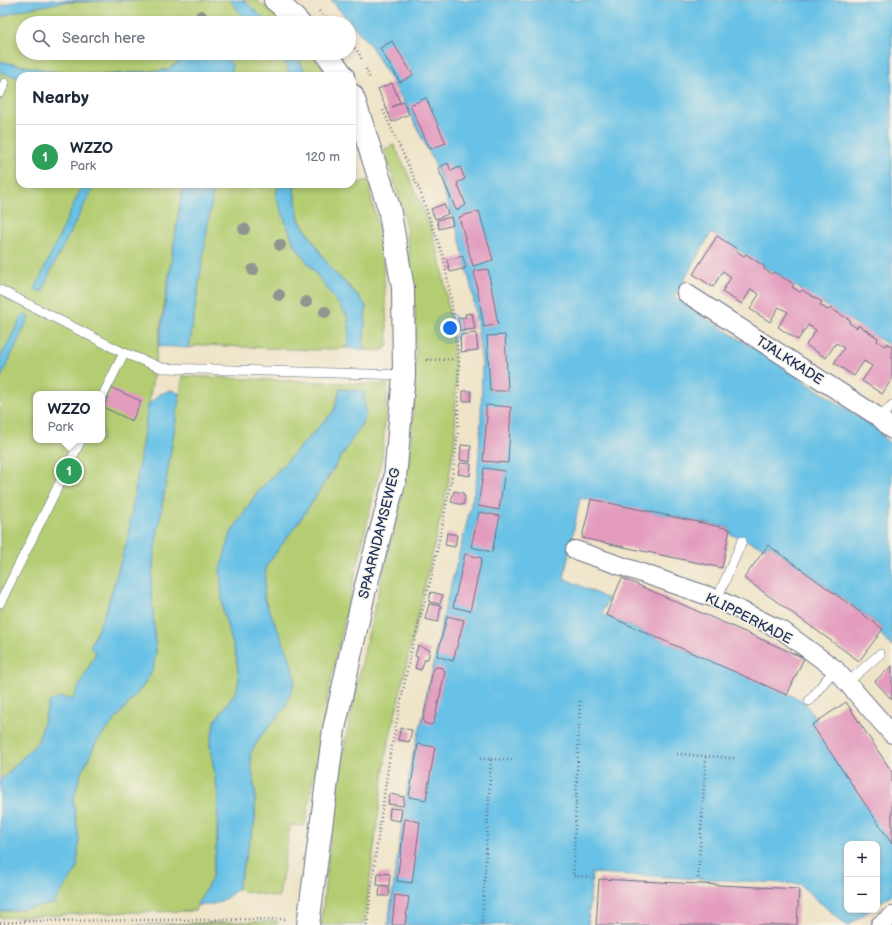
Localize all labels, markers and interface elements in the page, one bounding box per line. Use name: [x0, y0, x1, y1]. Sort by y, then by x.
search box: [16, 16, 356, 60]
icon: search: [30, 27, 52, 49]
text: Search here: [62, 29, 145, 48]
text: Nearby: [32, 88, 89, 108]
text: WZZO: [70, 139, 113, 158]
text: 1: [42, 149, 48, 165]
text: 120 m: [305, 149, 340, 165]
text: Park: [70, 158, 96, 174]
your location: [440, 318, 460, 338]
street label: TJALKKADE: [753, 332, 827, 388]
popup: [33, 391, 105, 443]
text: WZZO: [48, 400, 91, 419]
text: Park: [48, 419, 74, 435]
pin: 1: [56, 456, 82, 486]
street label: SPAARNDAMSEWEG: [355, 465, 404, 600]
street label: KLIPPERKADE: [702, 589, 795, 648]
map controls: [844, 841, 880, 913]
button: +: [844, 841, 880, 877]
button: −: [844, 877, 880, 913]

